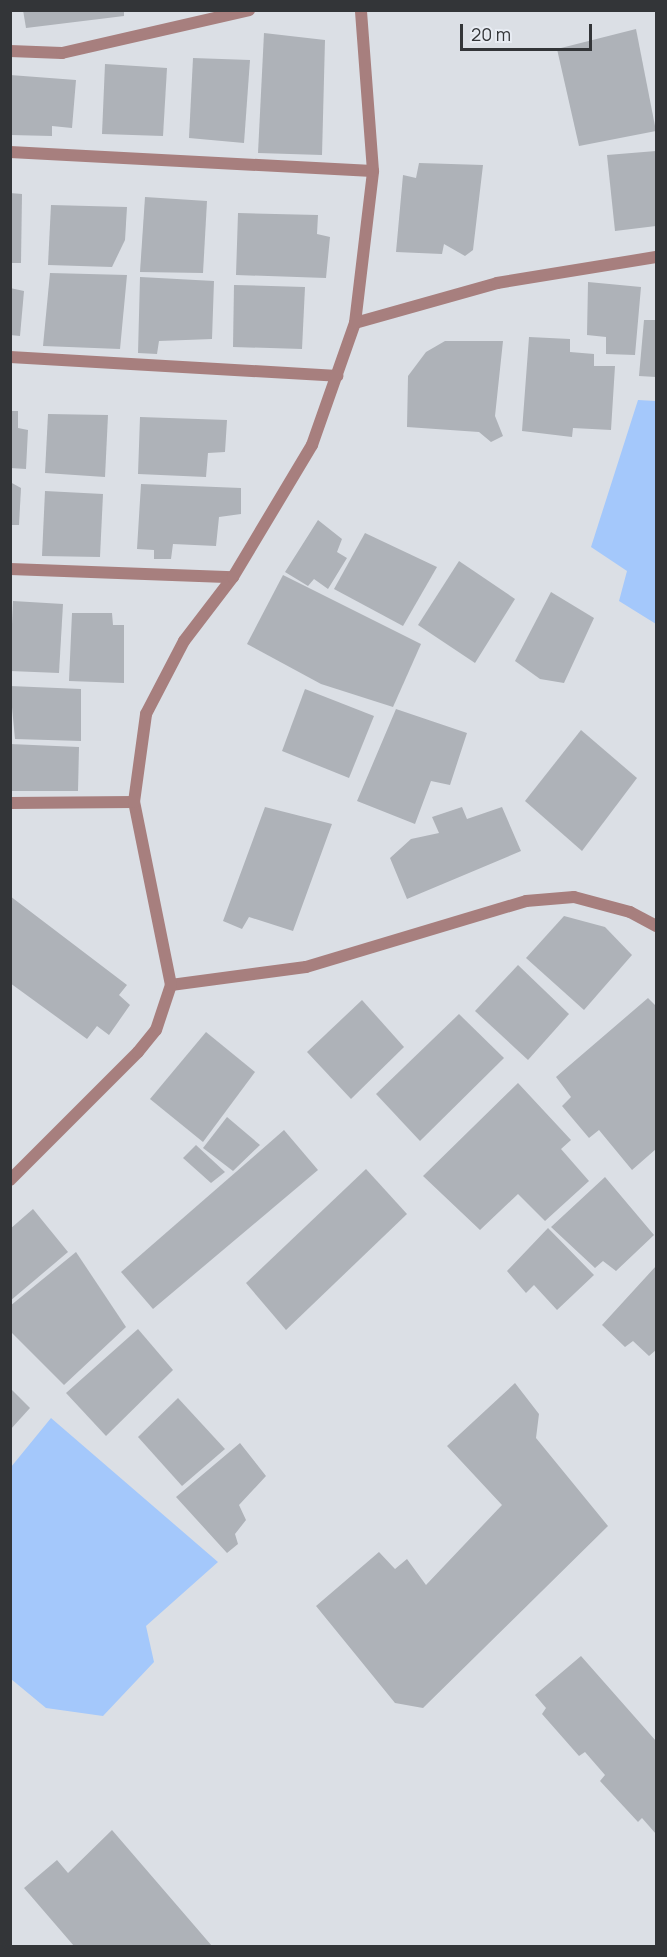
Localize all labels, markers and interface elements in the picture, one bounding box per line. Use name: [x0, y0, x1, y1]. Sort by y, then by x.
scale bar: [463, 12, 595, 50]
text: 20 m: [471, 22, 511, 46]

